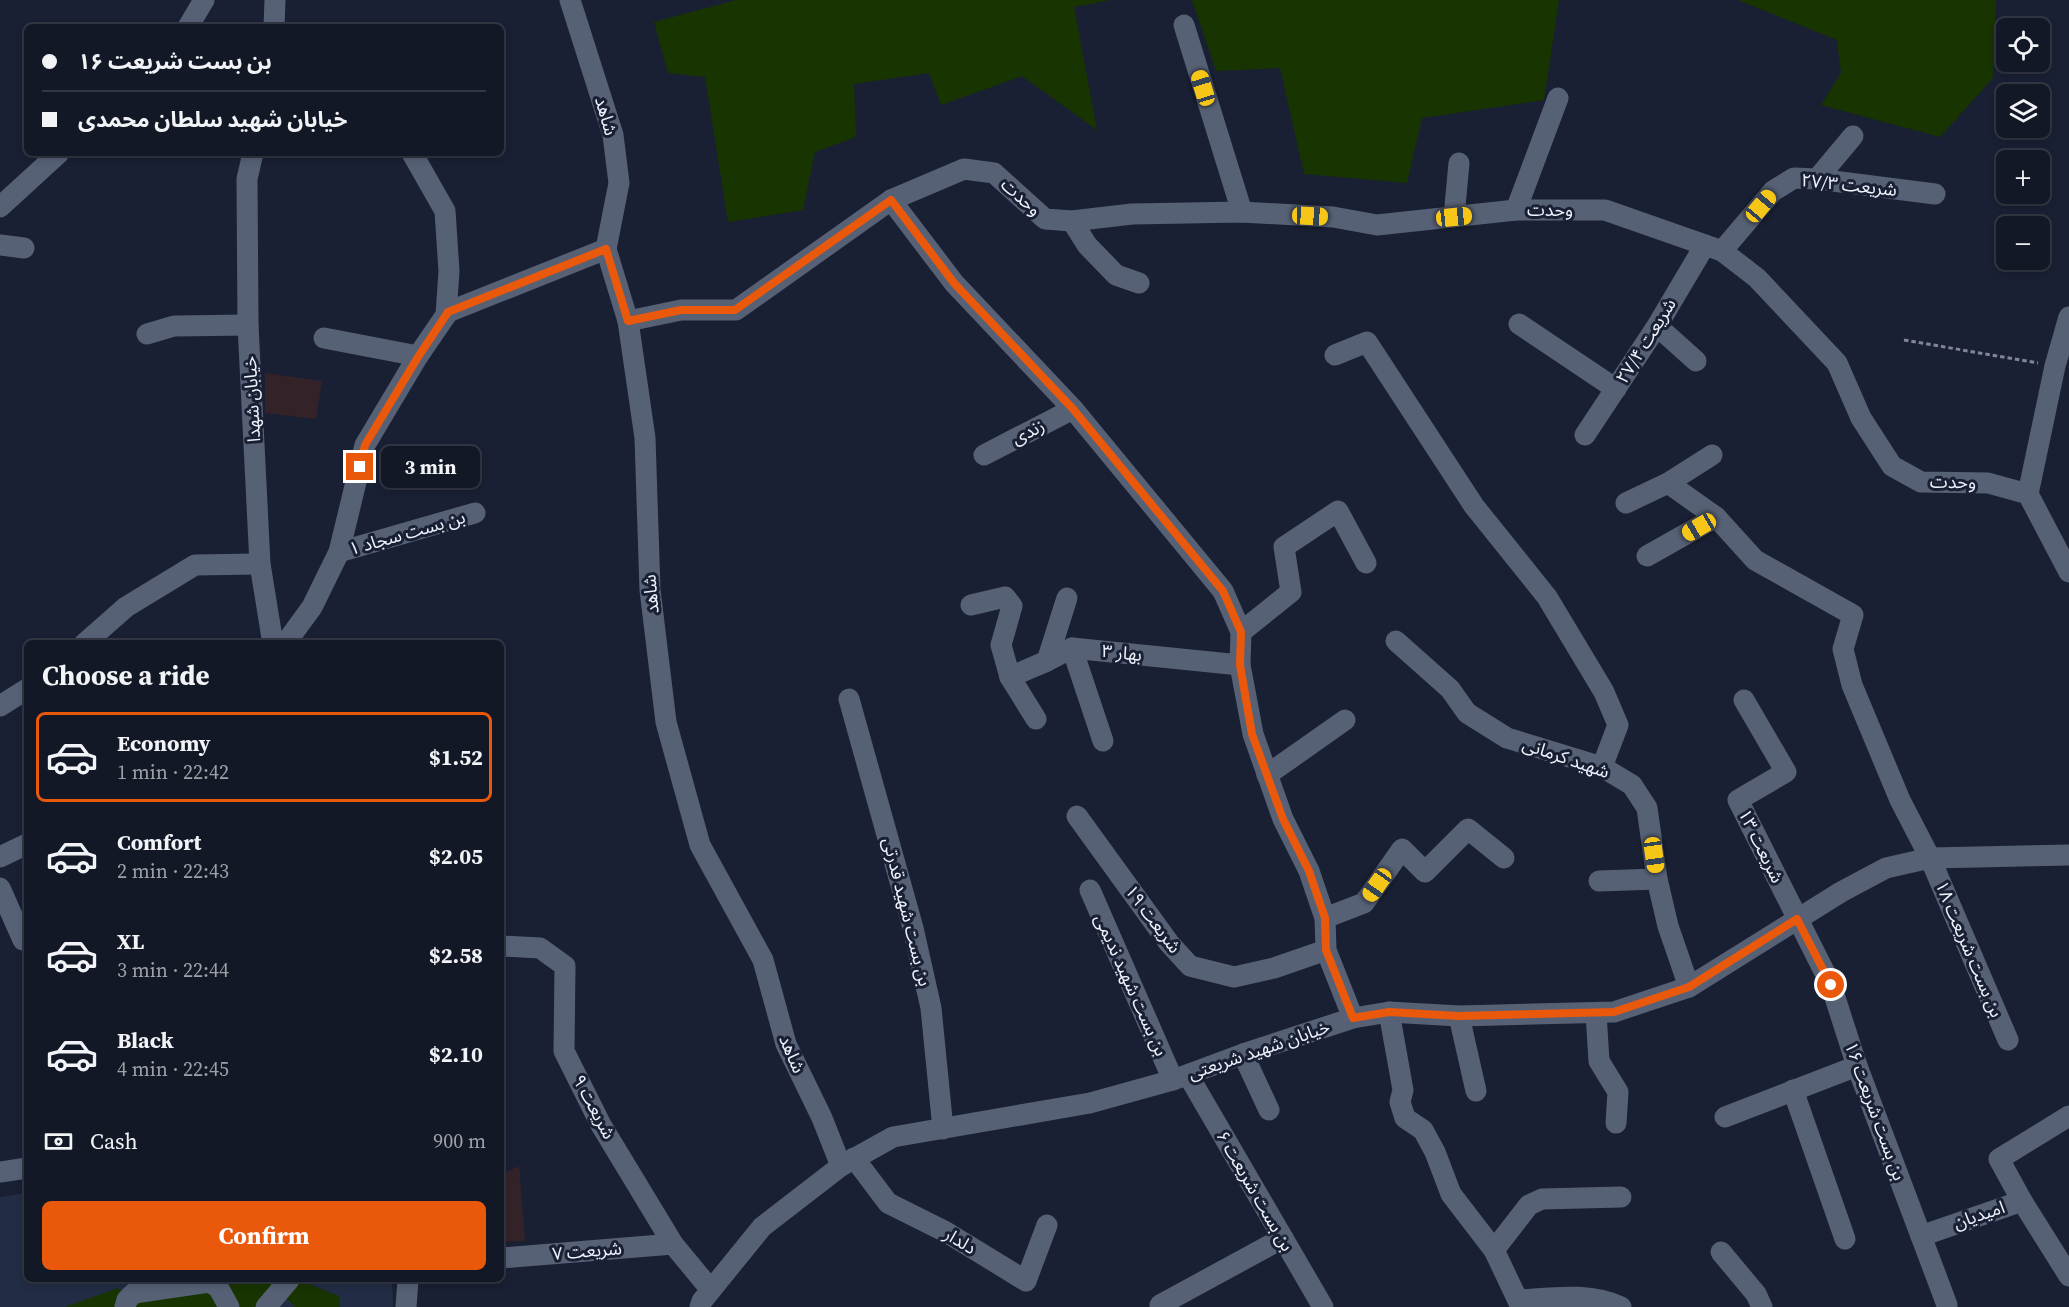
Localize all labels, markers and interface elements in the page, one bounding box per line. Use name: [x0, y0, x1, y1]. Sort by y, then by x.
map controls: [1996, 18, 2050, 270]
button: locate: [1996, 18, 2050, 72]
text: بن بست شریعت ۱۶: [78, 46, 272, 76]
car: [1189, 68, 1217, 108]
button: layers: [1996, 84, 2050, 138]
street label: شاهد: [589, 94, 624, 138]
text: خیابان شهید سلطان محمدی: [78, 104, 347, 134]
button: +: [1996, 150, 2050, 204]
street label: شریعت ۲۷/۳: [1800, 167, 1898, 202]
street label: وحدت: [996, 172, 1047, 221]
car: [1743, 186, 1779, 226]
street label: وحدت: [1527, 197, 1573, 222]
car: [1292, 206, 1328, 226]
car: [1435, 206, 1473, 228]
button: −: [1996, 216, 2050, 270]
street label: شریعت ۲۷/۴: [1609, 293, 1682, 388]
street label: خیابان شهدا: [237, 355, 266, 443]
street label: زندی: [1007, 413, 1049, 450]
callout: 3 min: [381, 446, 480, 488]
route end: [346, 453, 373, 480]
text: 3 min: [405, 453, 456, 481]
street label: وحدت: [1930, 469, 1976, 494]
street label: بن بست سجاد ۱: [346, 504, 468, 561]
car: [1679, 510, 1719, 544]
street label: شاهد: [636, 573, 665, 615]
street label: بهار ۳: [1101, 638, 1143, 667]
text: Choose a ride: [42, 657, 210, 694]
text: Economy: [117, 728, 211, 758]
icon: car: [45, 730, 99, 784]
street label: شهید کرمانی: [1519, 731, 1613, 784]
text: $1.52: [429, 742, 483, 772]
text: 1 min · 22:42: [117, 758, 229, 786]
street label: شریعت ۱۳: [1733, 804, 1790, 887]
text: Comfort: [117, 827, 201, 857]
icon: car: [45, 829, 99, 883]
street label: بن بست شهید قدرتی: [877, 835, 938, 989]
car: [1643, 836, 1665, 874]
text: $2.05: [429, 841, 483, 871]
text: 2 min · 22:43: [117, 857, 229, 885]
car: [1359, 865, 1395, 905]
street label: بن بست شریعت ۱۸: [1929, 877, 2010, 1021]
street label: شریعت ۱۹: [1119, 879, 1187, 958]
street label: بن بست شهید ندیمی: [1089, 910, 1174, 1060]
text: XL: [117, 926, 144, 956]
icon: car: [45, 928, 99, 982]
text: $2.58: [429, 940, 483, 970]
text: 3 min · 22:44: [117, 956, 229, 984]
route start: [1817, 971, 1844, 998]
street label: خیابان شهید شریعتی: [1185, 1014, 1333, 1085]
text: Black: [117, 1025, 174, 1055]
icon: car: [45, 1027, 99, 1081]
street label: شاهد: [773, 1031, 812, 1077]
street label: بن بست شریعت ۱۶: [1839, 1038, 1912, 1184]
text: $2.10: [429, 1039, 483, 1069]
text: 4 min · 22:45: [117, 1055, 229, 1083]
street label: شریعت ۹: [567, 1070, 622, 1143]
icon: cash: [42, 1125, 75, 1158]
text: Cash: [90, 1126, 138, 1156]
street label: بن بست شریعت ۶: [1211, 1126, 1300, 1256]
text: 900 m: [433, 1127, 486, 1155]
street label: امیدیان: [1950, 1194, 2008, 1235]
button: Confirm: [42, 1201, 486, 1270]
street label: دلدار: [939, 1221, 981, 1260]
street label: شریعت ۷: [551, 1235, 623, 1266]

